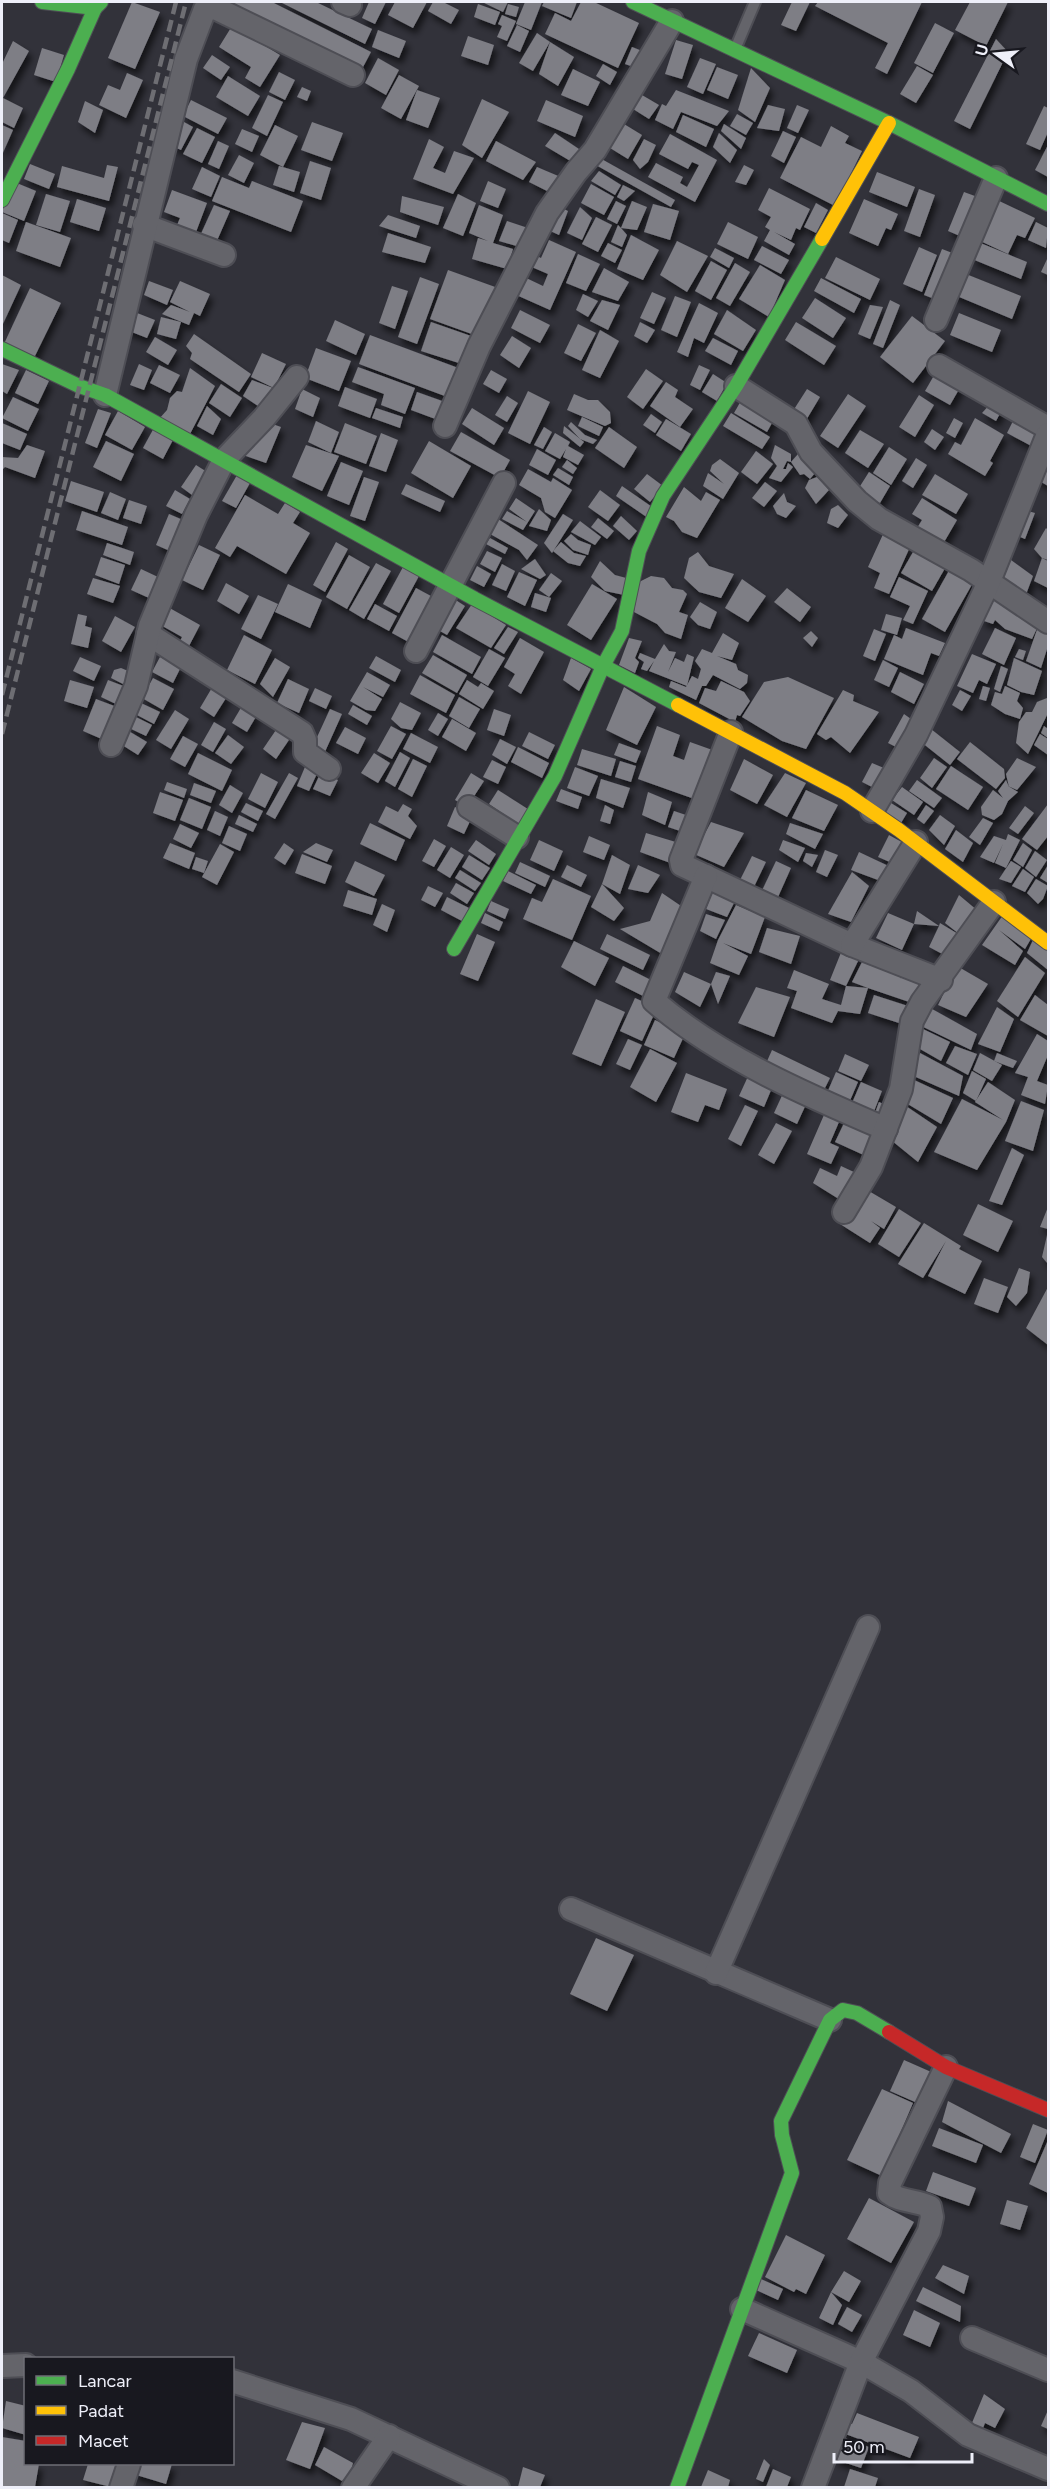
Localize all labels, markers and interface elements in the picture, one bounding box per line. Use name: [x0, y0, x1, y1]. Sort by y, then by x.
north arrow: [966, 24, 1026, 84]
text: U: [971, 42, 993, 58]
legend: [24, 2357, 234, 2465]
text: Lancar: [78, 2370, 132, 2392]
text: Padat: [78, 2400, 124, 2422]
scale bar: [834, 2426, 972, 2464]
text: Macet: [78, 2430, 129, 2452]
text: 50 m: [843, 2436, 885, 2458]

